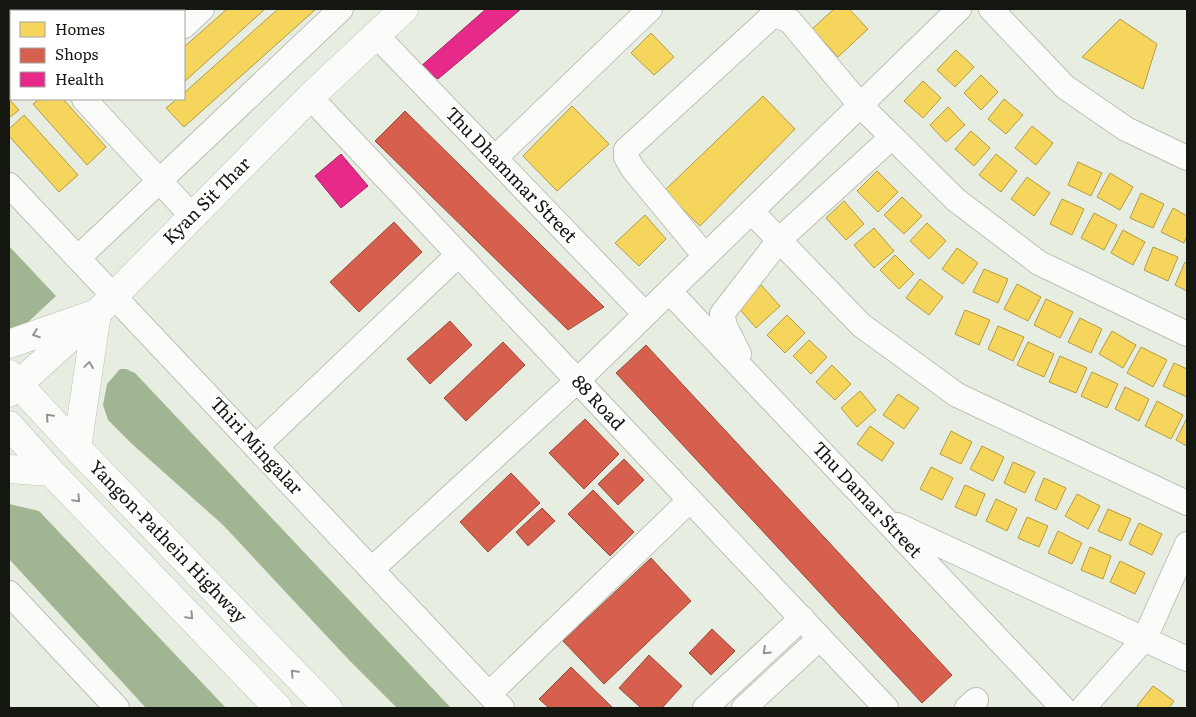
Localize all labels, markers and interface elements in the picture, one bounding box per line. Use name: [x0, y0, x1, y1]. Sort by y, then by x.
legend: [10, 10, 185, 100]
text: Homes: [55, 17, 105, 40]
text: Shops: [55, 42, 98, 65]
text: Health: [55, 67, 104, 90]
street label: Thu Dhammar Street: [440, 100, 585, 249]
street label: Kyan Sit Thar: [156, 150, 256, 250]
one-way arrow: [33, 328, 41, 338]
one-way arrow: [83, 360, 93, 369]
street label: 88 Road: [566, 368, 632, 436]
street label: Thiri Mingalar: [204, 390, 310, 501]
one-way arrow: [45, 413, 54, 422]
street label: Thu Damar Street: [807, 435, 930, 564]
street label: Yangon-Pathein Highway: [84, 453, 255, 629]
one-way arrow: [71, 494, 80, 503]
one-way arrow: [184, 611, 193, 620]
one-way arrow: [762, 645, 771, 654]
one-way arrow: [291, 670, 300, 679]

